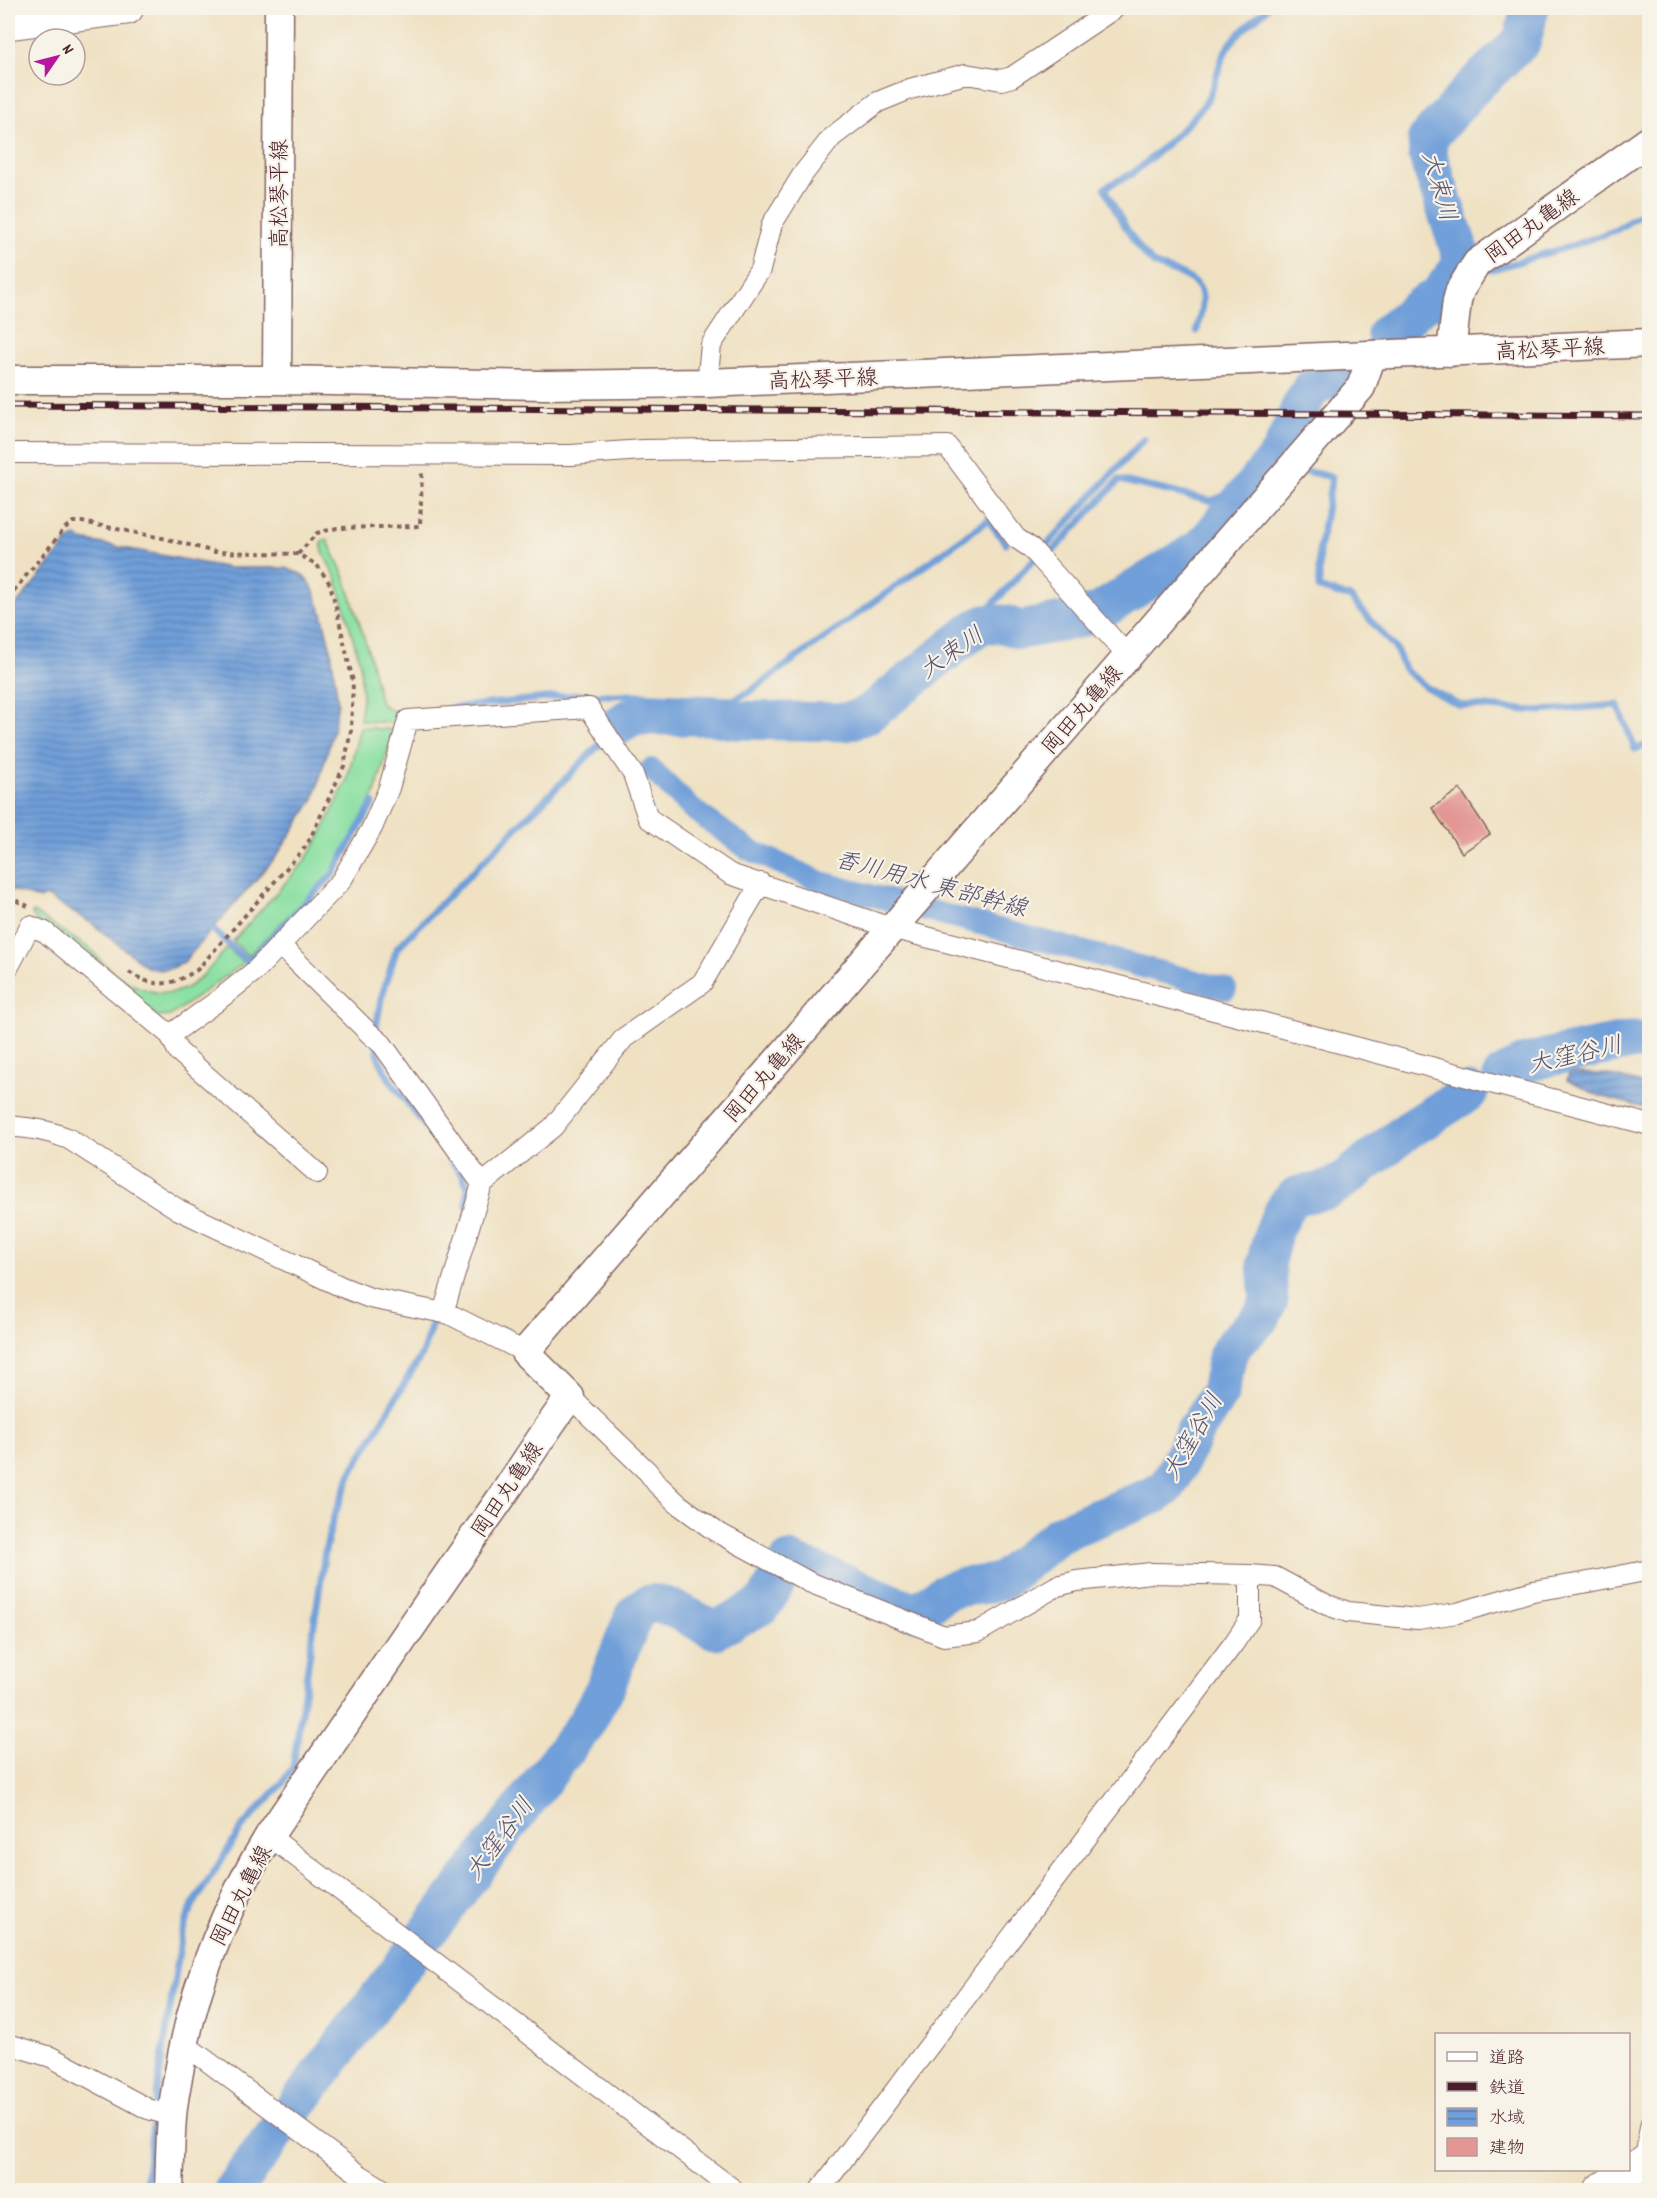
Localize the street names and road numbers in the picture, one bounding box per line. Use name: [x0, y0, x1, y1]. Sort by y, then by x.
street label: 高松琴平線: [266, 139, 297, 249]
street label: 岡田丸亀線: [1479, 183, 1587, 273]
street label: 高松琴平線: [1494, 333, 1606, 370]
street label: 高松琴平線: [768, 364, 879, 399]
street label: 岡田丸亀線: [1036, 660, 1131, 763]
street label: 岡田丸亀線: [718, 1028, 813, 1131]
street label: 岡田丸亀線: [465, 1437, 553, 1545]
street label: 岡田丸亀線: [204, 1841, 282, 1953]

